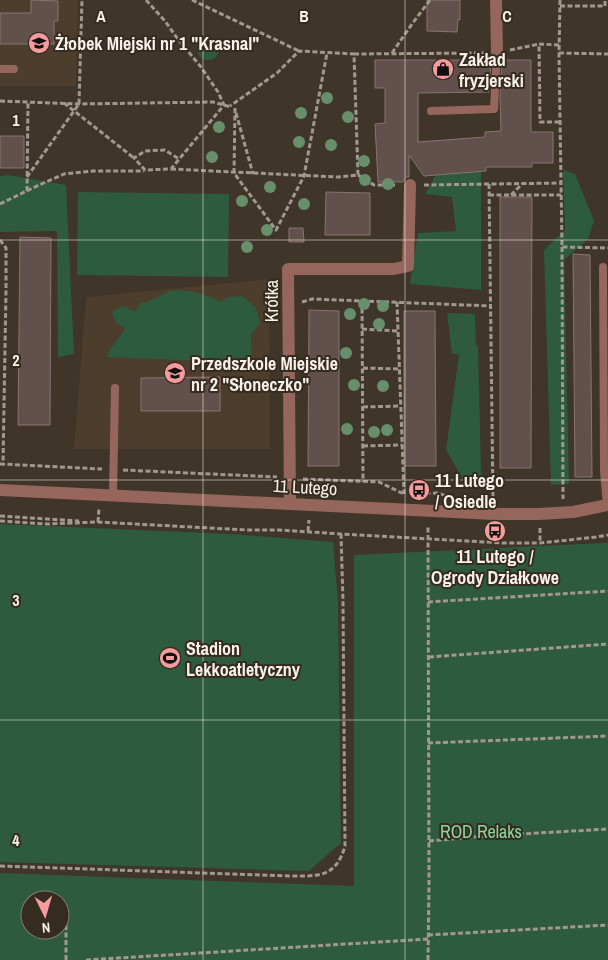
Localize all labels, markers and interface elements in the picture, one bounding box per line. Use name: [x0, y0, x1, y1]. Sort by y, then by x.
text: A: [96, 5, 106, 27]
text: B: [299, 5, 309, 27]
text: C: [502, 5, 512, 27]
school or university icon: Żłobek Miejski nr 1 "Krasnal": [27, 31, 51, 55]
place label: Żłobek Miejski nr 1 "Krasnal": [55, 31, 259, 56]
place label: Zakład fryzjerski: [459, 47, 524, 93]
shop icon: Zakład fryzjerski: [431, 57, 455, 81]
text: 1: [12, 109, 20, 131]
street label: Krótka: [259, 280, 284, 322]
text: 2: [12, 349, 20, 371]
place label: Przedszkole Miejskie nr 2 "Słoneczko": [191, 351, 338, 397]
school or university icon: Przedszkole Miejskie nr 2 "Słoneczko": [163, 361, 187, 385]
place label: 11 Lutego / Osiedle: [435, 468, 504, 514]
street label: 11 Lutego: [272, 473, 338, 501]
bus stop icon: 11 Lutego / Osiedle: [407, 478, 431, 502]
bus stop icon: 11 Lutego / Ogrody Działkowe: [483, 519, 507, 543]
place label: 11 Lutego / Ogrody Działkowe: [431, 544, 559, 590]
text: 3: [12, 589, 20, 611]
place label: Stadion Lekkoatletyczny: [186, 636, 301, 682]
sports icon: Stadion Lekkoatletyczny: [158, 646, 182, 670]
park label: ROD Relaks: [440, 819, 522, 844]
text: 4: [12, 829, 20, 851]
north arrow: [20, 890, 70, 940]
text: N: [41, 919, 51, 937]

